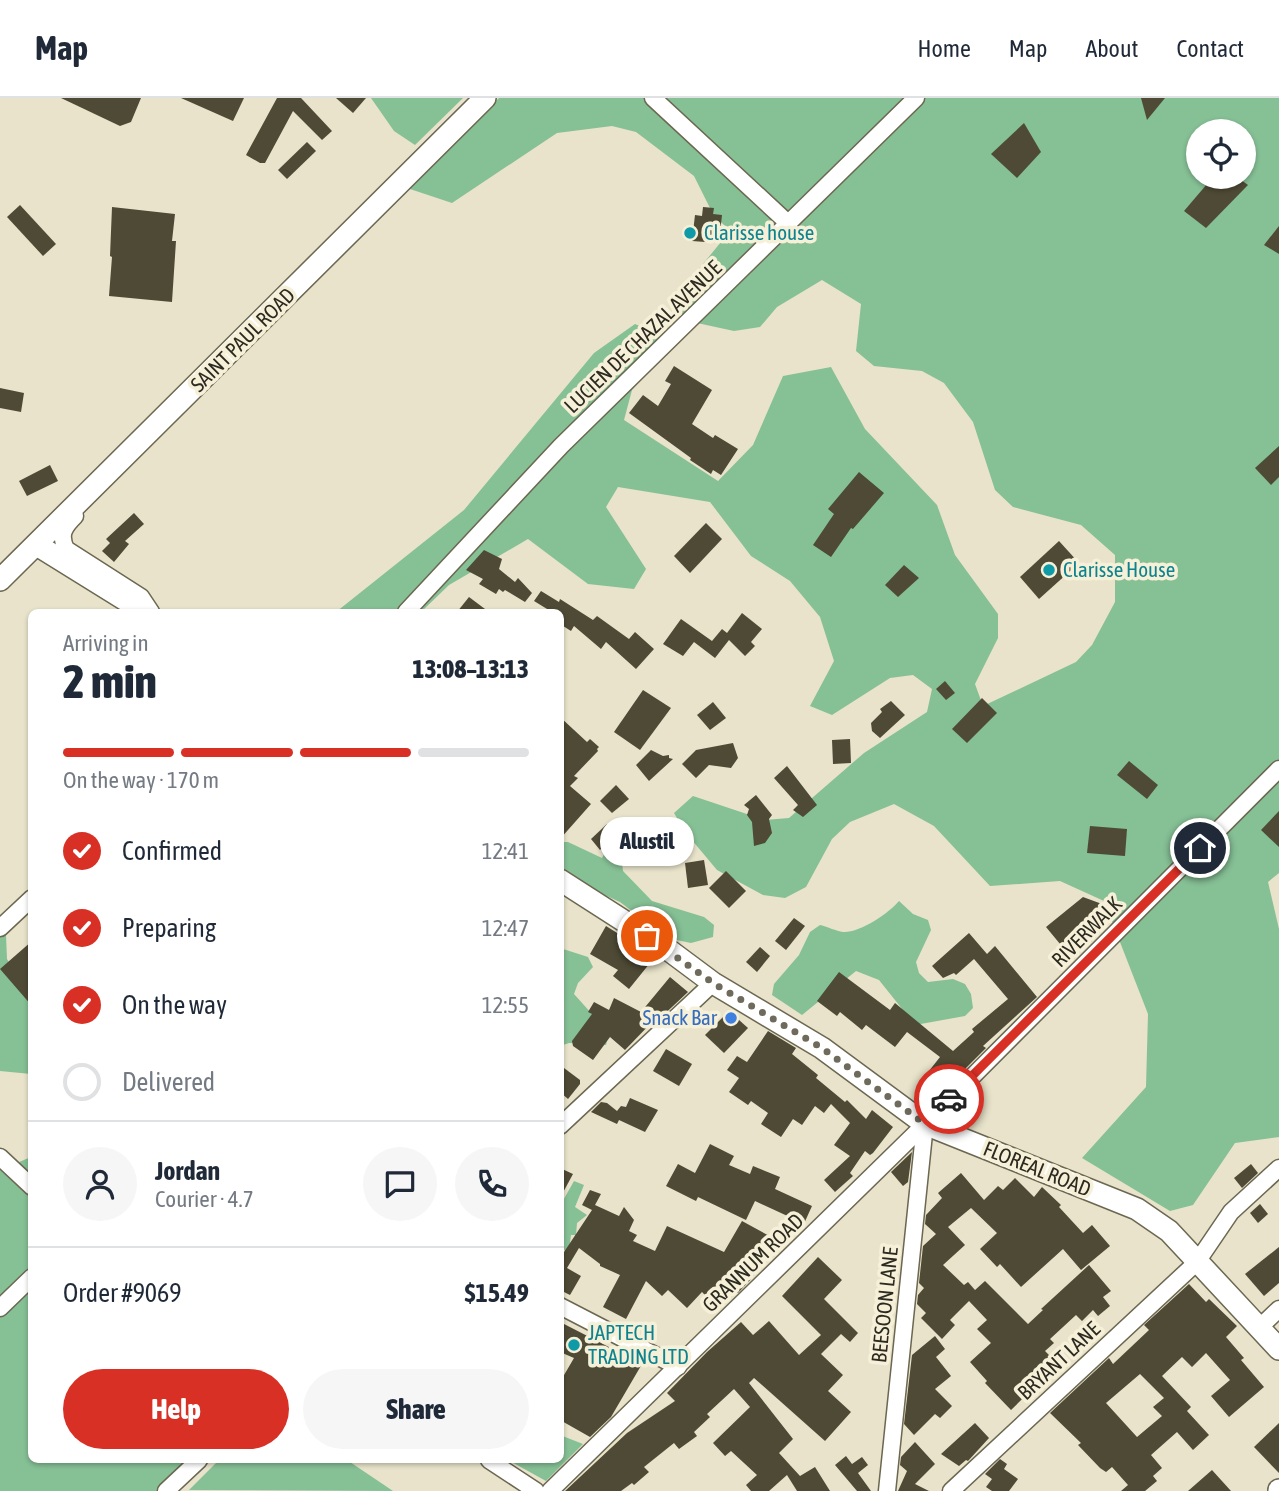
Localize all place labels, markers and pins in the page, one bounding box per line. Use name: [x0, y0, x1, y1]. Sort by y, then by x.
place label: Clarisse house: [704, 220, 814, 244]
marker: Clarisse house: [682, 225, 698, 241]
place label: Clarisse House: [1063, 557, 1175, 581]
marker: Clarisse House: [1041, 562, 1057, 578]
callout: Alustil: [600, 817, 694, 866]
pin: [1170, 818, 1230, 878]
pin: [617, 906, 677, 966]
place label: Snack Bar: [642, 1005, 718, 1029]
marker: Snack Bar: [723, 1010, 739, 1026]
place label: JAPTECH TRADING LTD: [588, 1320, 689, 1368]
marker: JAPTECH TRADING LTD: [566, 1337, 582, 1353]

